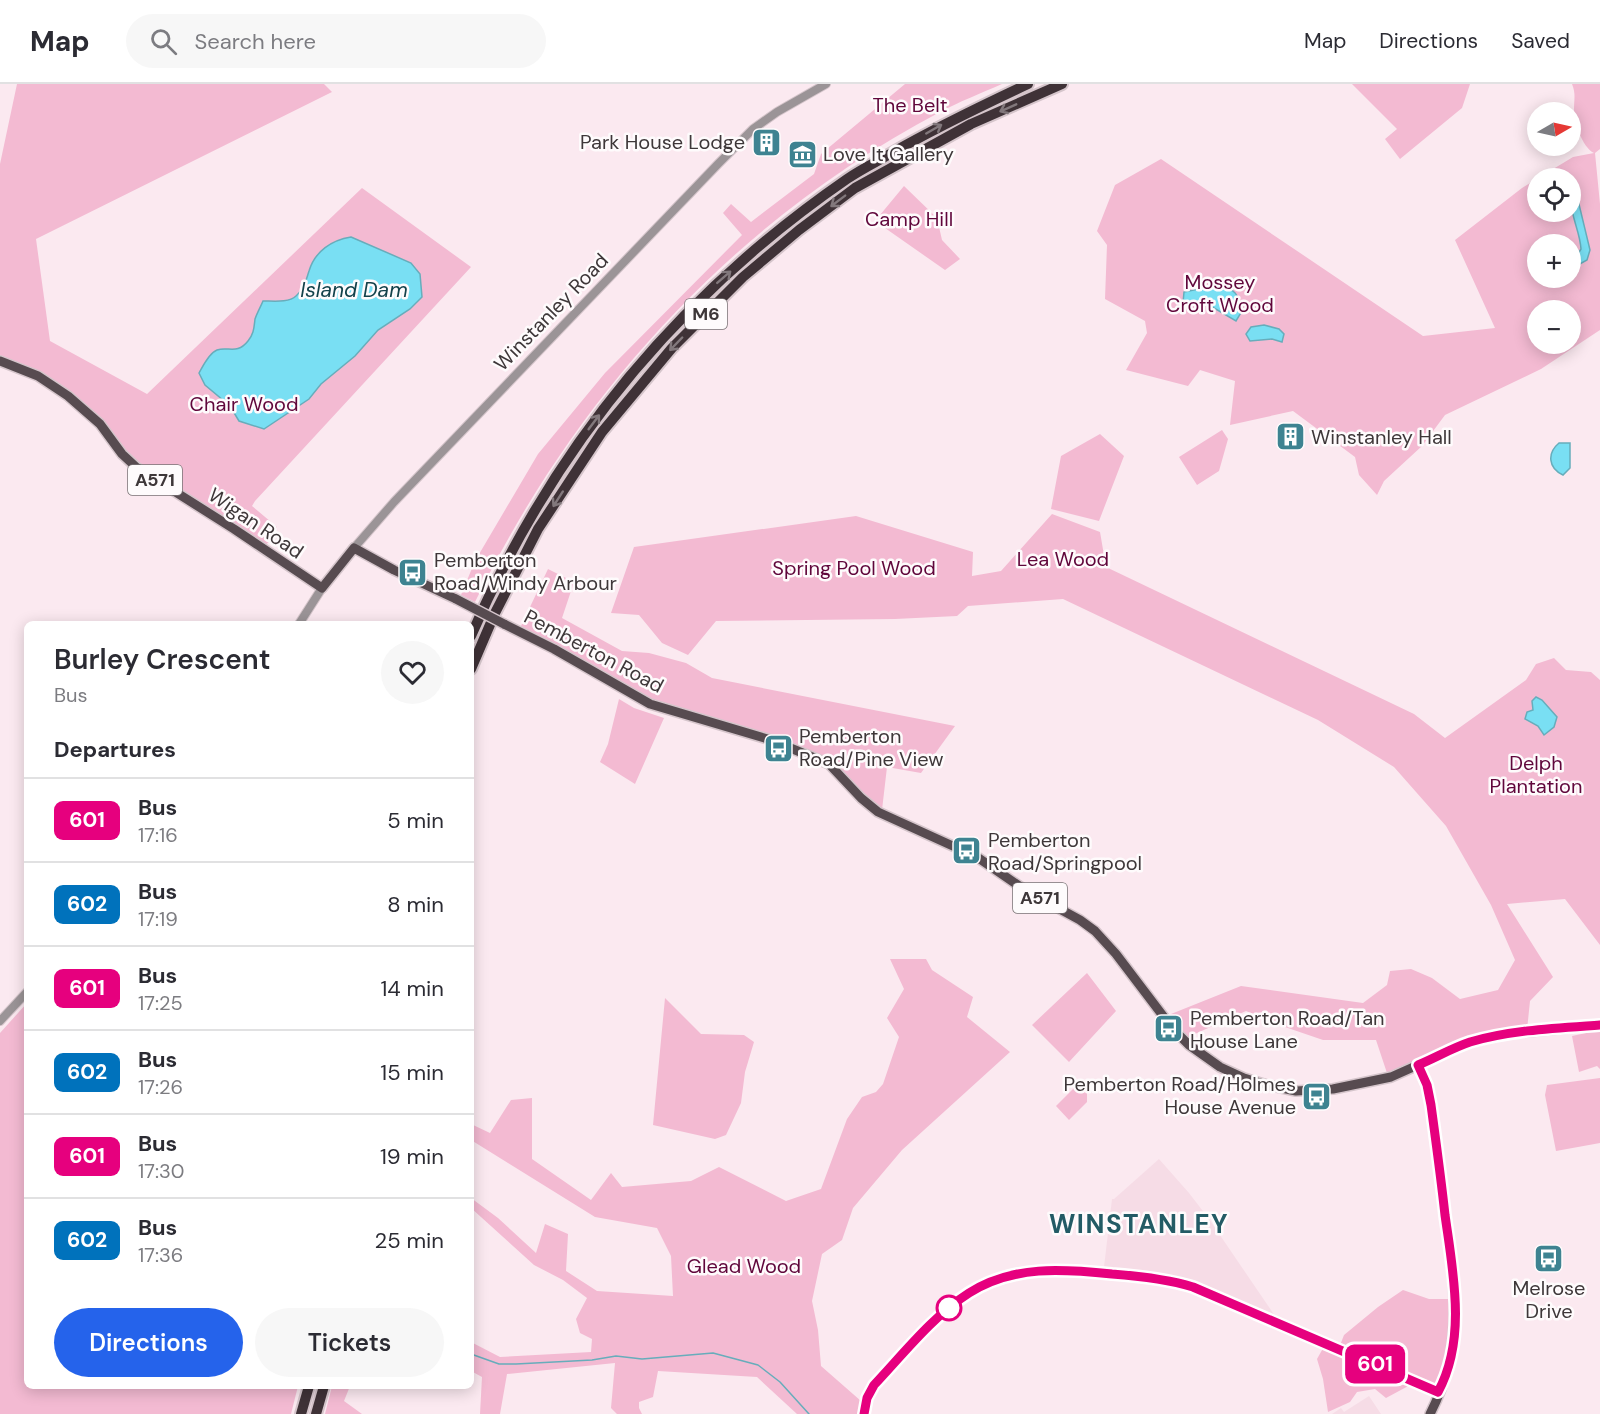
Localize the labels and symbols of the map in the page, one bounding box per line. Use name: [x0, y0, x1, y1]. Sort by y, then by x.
park label: The Belt: [872, 92, 948, 118]
one-way arrow: [1000, 102, 1018, 114]
north arrow: [1527, 102, 1581, 156]
one-way arrow: [925, 123, 942, 135]
building icon: Park House Lodge: [750, 126, 782, 158]
place label: Park House Lodge: [580, 129, 745, 155]
museum icon: Love It Gallery: [786, 138, 818, 170]
place label: Love It Gallery: [823, 141, 954, 167]
one-way arrow: [830, 195, 846, 207]
park label: Camp Hill: [865, 206, 953, 232]
street label: Winstanley Road: [488, 248, 614, 376]
park label: Mossey Croft Wood: [1166, 269, 1274, 318]
one-way arrow: [716, 270, 731, 284]
water label: Island Dam: [300, 276, 408, 304]
road number: M6: [685, 299, 727, 329]
one-way arrow: [669, 336, 683, 351]
park label: Chair Wood: [190, 391, 298, 417]
one-way arrow: [587, 414, 600, 430]
building icon: Winstanley Hall: [1274, 421, 1306, 453]
place label: Winstanley Hall: [1311, 424, 1452, 450]
road number: A571: [128, 465, 182, 495]
street label: Wigan Road: [203, 482, 309, 564]
one-way arrow: [552, 490, 564, 506]
park label: Lea Wood: [1017, 546, 1109, 572]
place label: Pemberton Road/Windy Arbour: [434, 547, 617, 596]
park label: Spring Pool Wood: [772, 555, 936, 581]
bus stop icon: Pemberton Road/Windy Arbour: [397, 556, 429, 588]
street label: Pemberton Road: [520, 603, 668, 699]
place label: Pemberton Road/Pine View: [799, 723, 944, 772]
bus stop icon: Pemberton Road/Pine View: [762, 732, 794, 764]
park label: Delph Plantation: [1490, 750, 1582, 799]
place label: Pemberton Road/Springpool: [988, 827, 1142, 876]
bus stop icon: Pemberton Road/Springpool: [951, 835, 983, 867]
road number: A571: [1013, 883, 1067, 913]
place label: Pemberton Road/Tan House Lane: [1190, 1005, 1385, 1054]
bus stop icon: Pemberton Road/Tan House Lane: [1153, 1013, 1185, 1045]
place label: Pemberton Road/Holmes House Avenue: [1064, 1071, 1296, 1120]
bus stop icon: Pemberton Road/Holmes House Avenue: [1301, 1080, 1333, 1112]
district label: WINSTANLEY: [1049, 1207, 1229, 1241]
bus stop icon: Melrose Drive: [1533, 1242, 1565, 1274]
park label: Glead Wood: [687, 1253, 801, 1279]
place label: Melrose Drive: [1513, 1275, 1585, 1324]
unlabelled marker: [936, 1295, 962, 1321]
line badge: 601: [1340, 1344, 1410, 1384]

